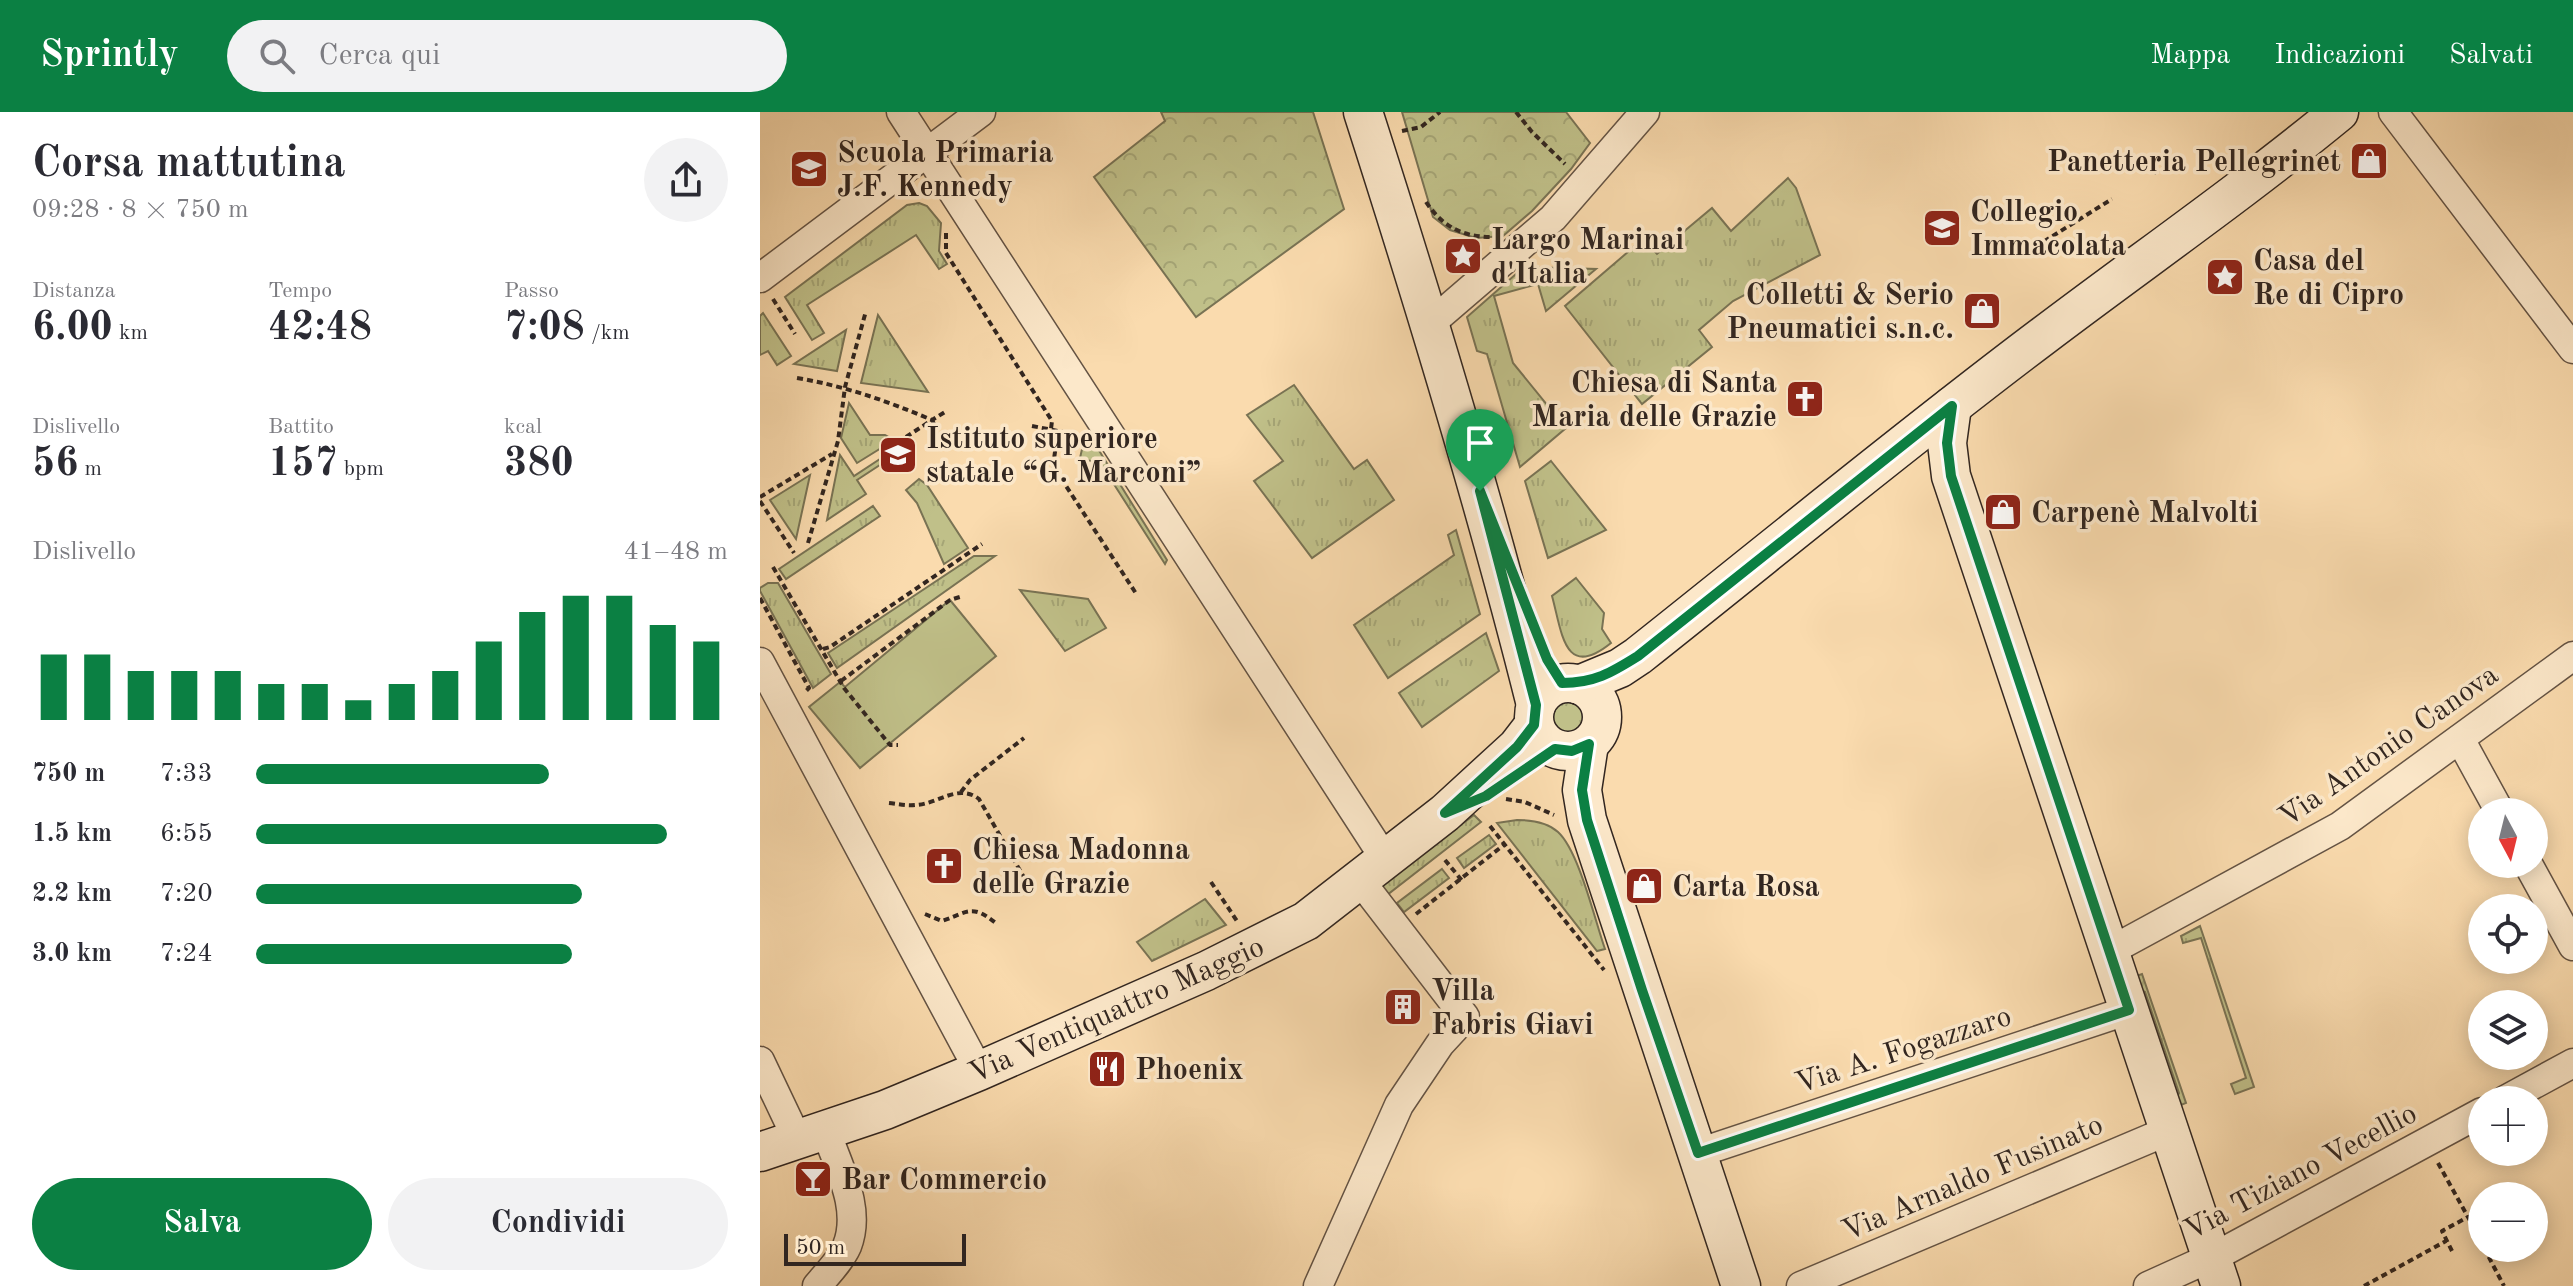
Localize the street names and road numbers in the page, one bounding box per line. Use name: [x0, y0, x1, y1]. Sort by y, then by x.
street label: Via Antonio Canova: [2274, 660, 2504, 833]
street label: Via Ventiquattro Maggio: [965, 932, 1269, 1090]
street label: Via A. Fogazzaro: [1792, 1002, 2015, 1100]
street label: Via Tiziano Vecellio: [2180, 1099, 2422, 1247]
street label: Via Arnaldo Fusinato: [1838, 1110, 2108, 1247]

